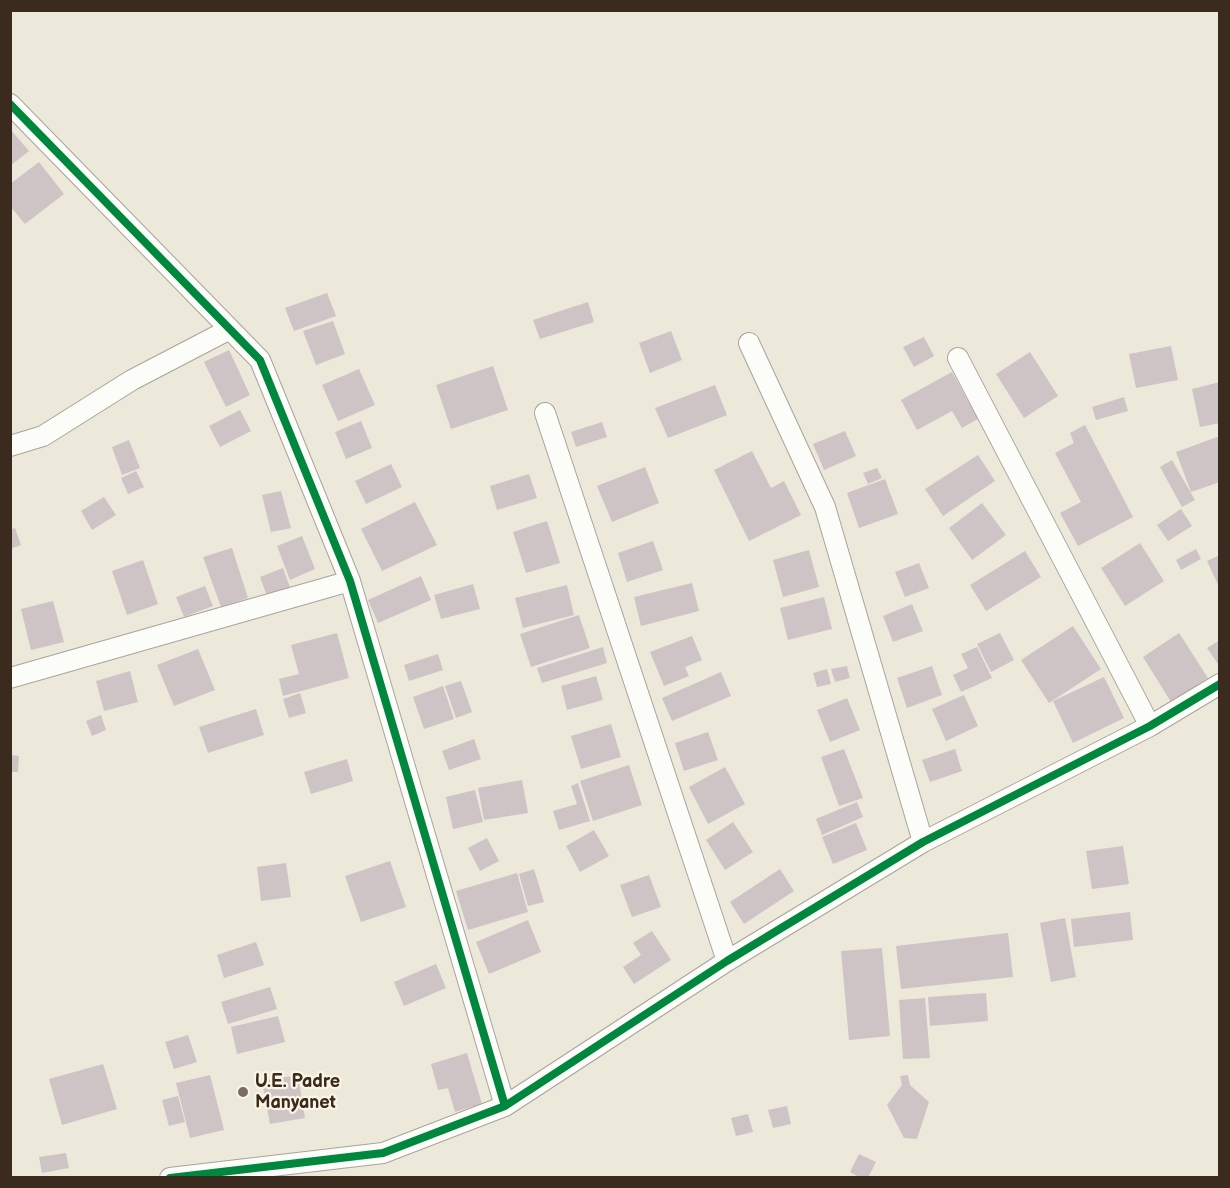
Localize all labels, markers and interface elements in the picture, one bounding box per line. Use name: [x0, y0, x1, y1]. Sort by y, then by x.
place label: U.E. Padre Manyanet: [255, 1071, 340, 1114]
marker: U.E. Padre Manyanet: [236, 1085, 250, 1099]

